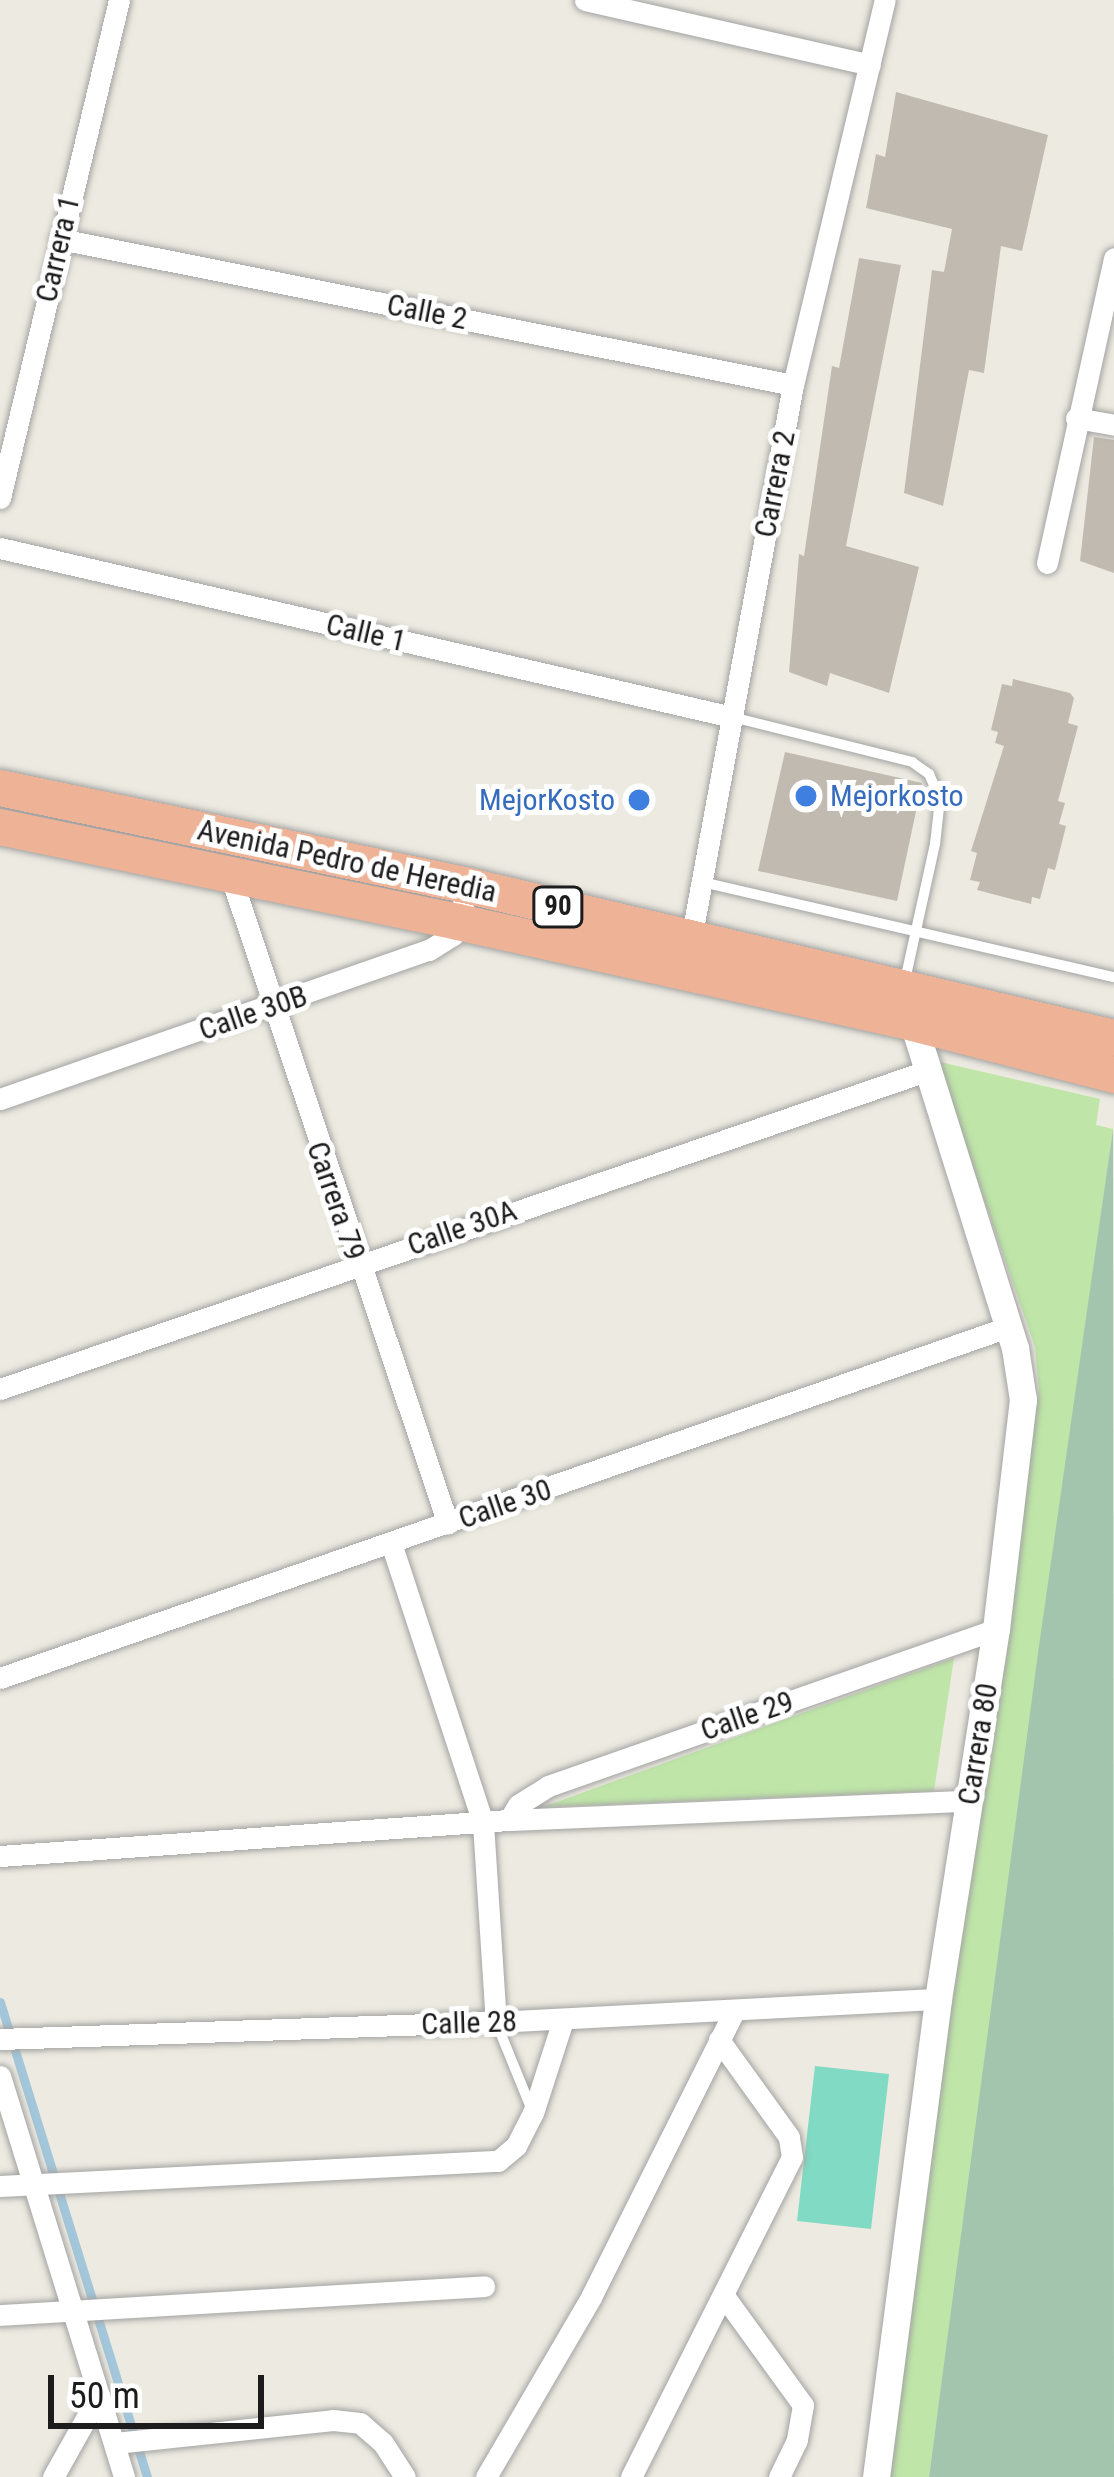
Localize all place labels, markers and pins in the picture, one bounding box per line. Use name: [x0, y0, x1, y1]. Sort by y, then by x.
place label: Mejorkosto: [830, 778, 964, 814]
place label: MejorKosto: [479, 782, 615, 818]
marker: Mejorkosto: [793, 783, 819, 809]
marker: MejorKosto: [626, 787, 652, 813]

